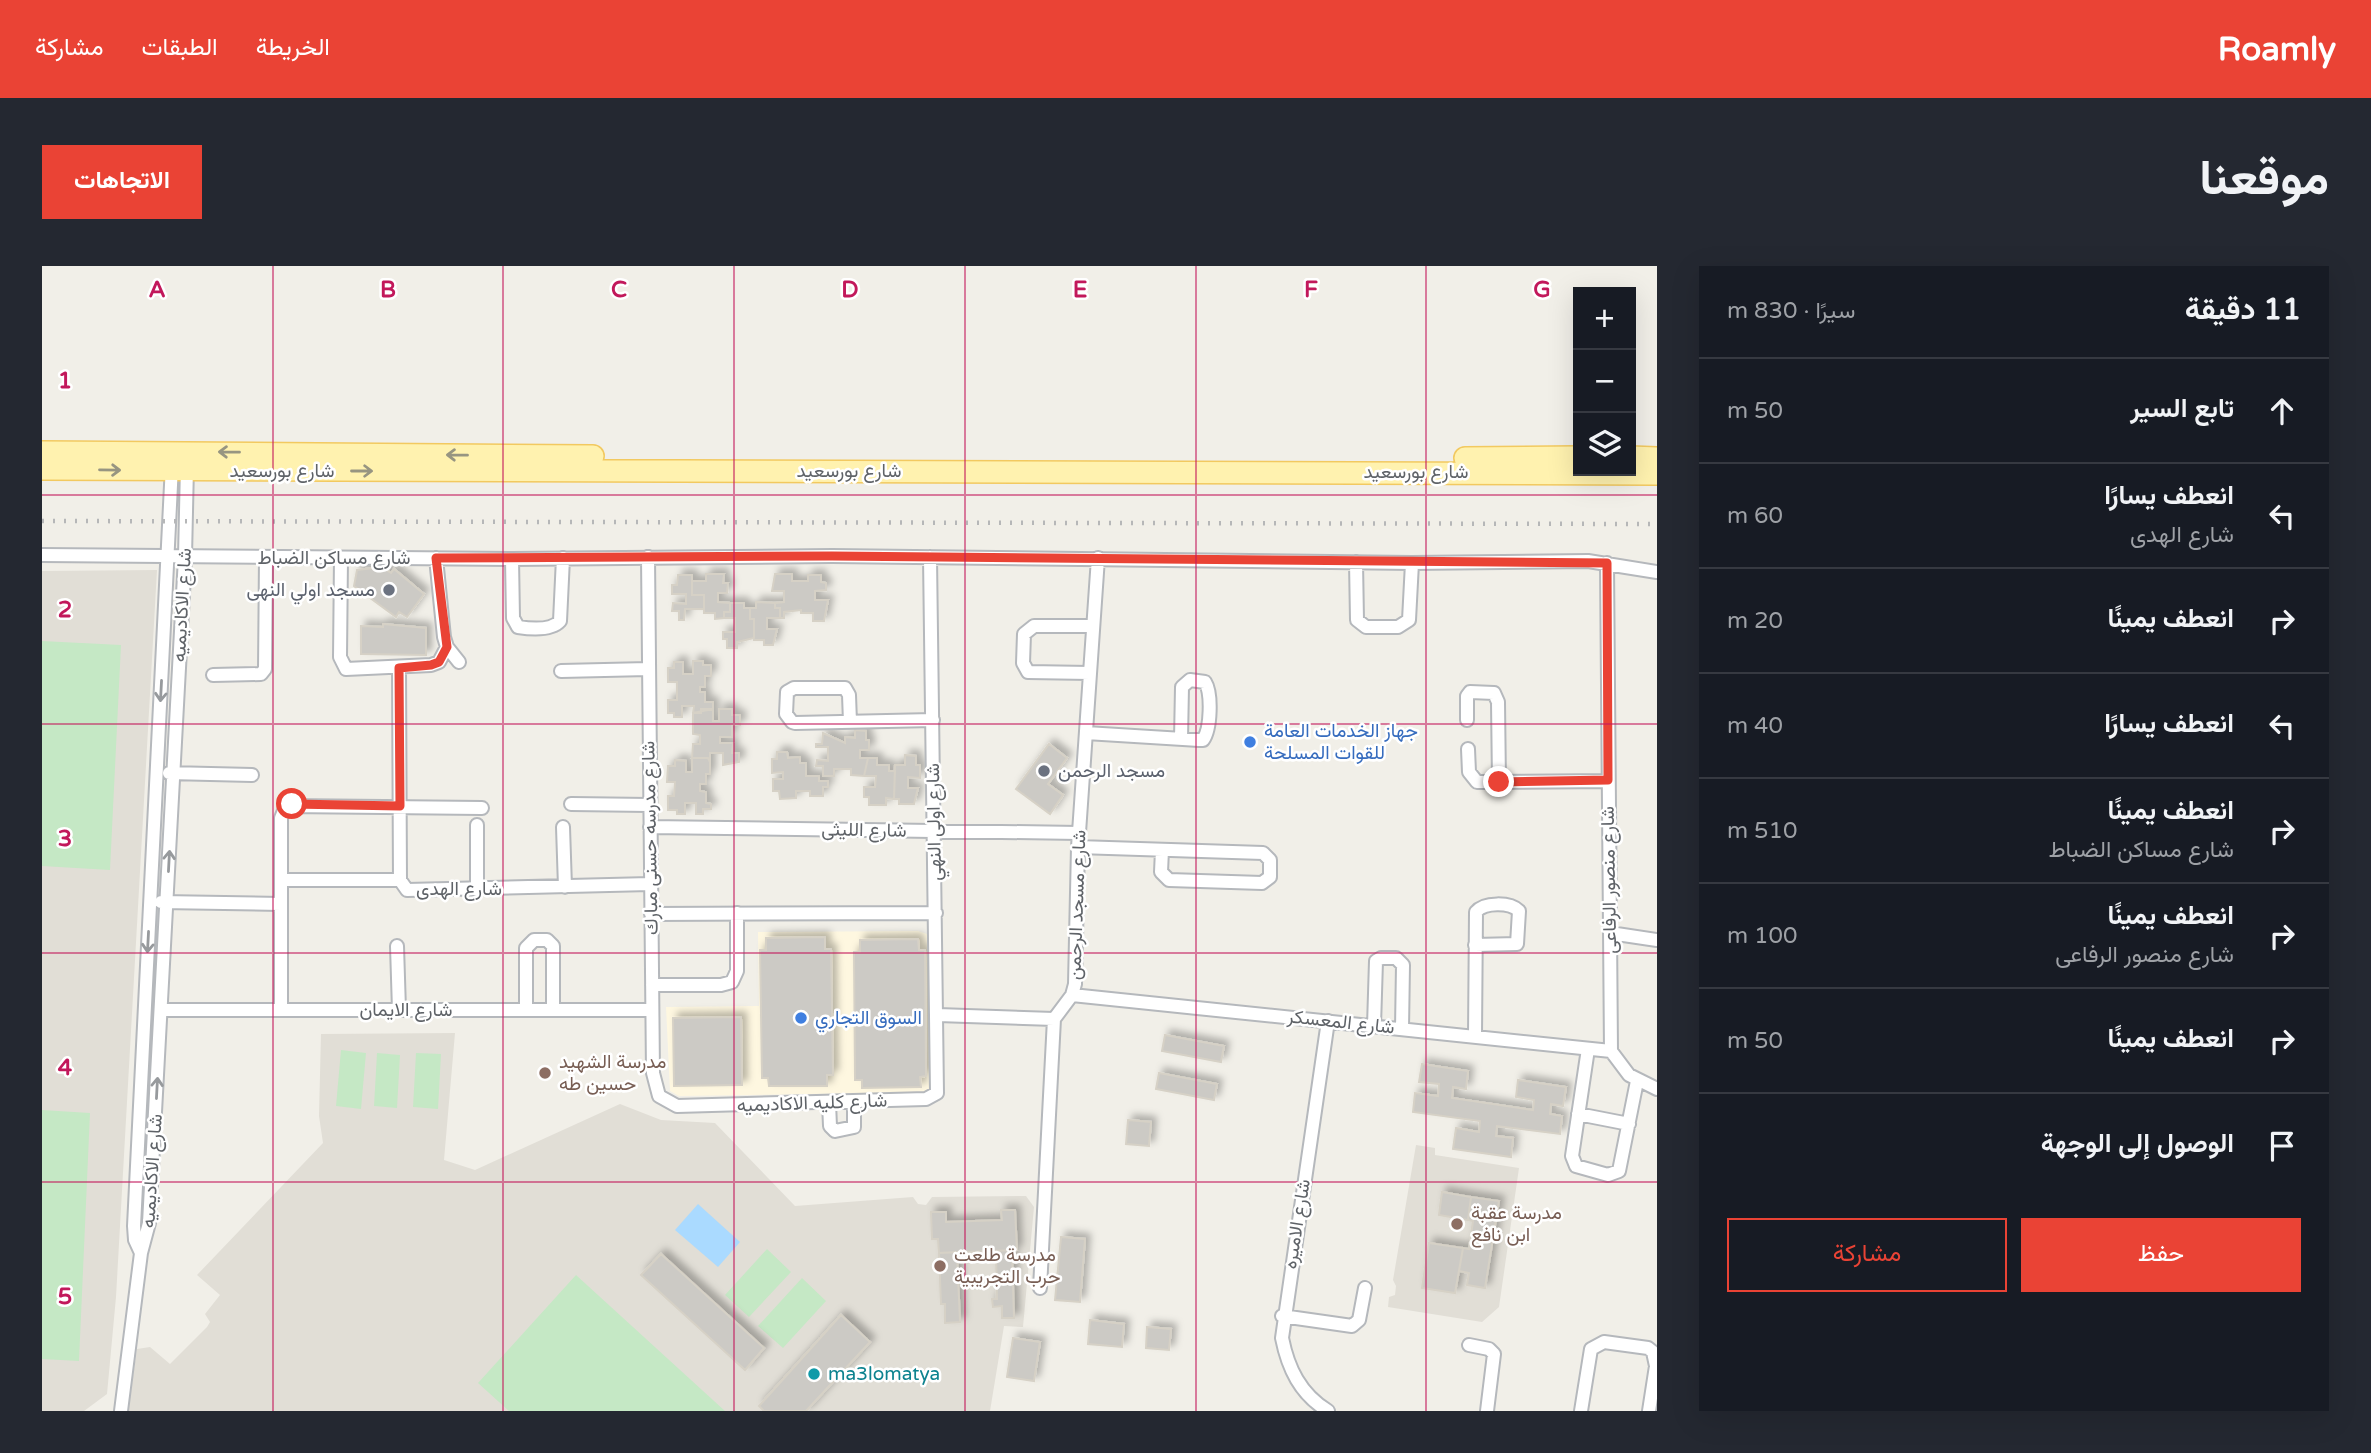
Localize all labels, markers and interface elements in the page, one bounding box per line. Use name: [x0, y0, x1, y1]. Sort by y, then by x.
text: Roamly: [2218, 30, 2336, 69]
text: مشاركة: [35, 33, 103, 62]
text: الطبقات: [141, 33, 218, 62]
text: الخريطة: [256, 33, 330, 62]
button: الاتجاهات: [42, 145, 202, 219]
text: موقعنا: [2199, 149, 2329, 208]
text: A: [148, 276, 166, 304]
text: B: [380, 276, 396, 304]
text: C: [611, 276, 627, 304]
text: D: [841, 276, 859, 304]
text: E: [1073, 276, 1087, 304]
text: F: [1304, 276, 1318, 304]
text: G: [1533, 276, 1551, 304]
map controls: [1573, 287, 1636, 476]
button: +: [1573, 287, 1636, 350]
text: 11 دقيقة: [2185, 291, 2301, 328]
text: سيرًا · 830 m: [1727, 297, 1855, 325]
button: −: [1573, 350, 1636, 413]
text: 1: [58, 367, 72, 395]
icon: ahead: [2263, 392, 2301, 430]
text: تابع السير: [2130, 393, 2234, 424]
text: 50 m: [1727, 397, 1783, 425]
button: layers: [1573, 413, 1636, 476]
one-way arrow: [218, 445, 241, 459]
one-way arrow: [445, 448, 468, 461]
street label: شارع بورسعيد: [229, 460, 335, 483]
street label: شارع بورسعيد: [796, 460, 902, 483]
street label: شارع بورسعيد: [1363, 461, 1469, 484]
one-way arrow: [98, 463, 121, 477]
one-way arrow: [350, 464, 373, 478]
text: انعطف يسارًا: [2104, 480, 2234, 511]
icon: left: [2263, 497, 2301, 535]
text: 60 m: [1727, 502, 1783, 530]
text: شارع الهدى: [2130, 521, 2234, 549]
street label: شارع الاكاديميه: [168, 547, 197, 663]
street label: شارع مساكن الضباط: [257, 547, 411, 570]
place label: مسجد اولي النهى: [246, 579, 375, 605]
marker: مسجد اولي النهى: [381, 582, 397, 598]
text: 2: [58, 596, 72, 624]
icon: right: [2263, 602, 2301, 640]
text: انعطف يمينًا: [2107, 603, 2234, 634]
text: 20 m: [1727, 607, 1783, 635]
one-way arrow: [154, 679, 167, 701]
icon: left: [2263, 707, 2301, 745]
text: انعطف يسارًا: [2104, 708, 2234, 739]
text: 40 m: [1727, 712, 1783, 740]
place label: جهاز الخدمات العامة للقوات المسلحة: [1264, 720, 1418, 764]
marker: جهاز الخدمات العامة للقوات المسلحة: [1242, 734, 1258, 750]
street label: شارع مدرسه حسنى مبارك: [637, 741, 664, 935]
place label: مسجد الرحمن: [1058, 760, 1165, 782]
street label: شارع اولى النهي: [922, 763, 950, 881]
marker: مسجد الرحمن: [1036, 763, 1052, 779]
route end: [1483, 766, 1514, 797]
route start: [276, 788, 307, 819]
text: انعطف يمينًا: [2107, 795, 2234, 826]
street label: شارع منصور الرفاعى: [1597, 806, 1622, 954]
icon: right: [2263, 812, 2301, 850]
text: 510 m: [1727, 817, 1797, 845]
street label: شارع الليثى: [821, 818, 907, 843]
text: 3: [58, 825, 72, 853]
street label: شارع مسجد الرحمن: [1063, 829, 1092, 981]
text: شارع مساكن الضباط: [2049, 836, 2234, 864]
one-way arrow: [163, 851, 176, 873]
street label: شارع الهدى: [416, 878, 502, 901]
text: انعطف يمينًا: [2107, 900, 2234, 931]
icon: right: [2263, 917, 2301, 955]
text: 100 m: [1727, 922, 1797, 950]
one-way arrow: [141, 931, 154, 953]
text: شارع منصور الرفاعى: [2055, 941, 2234, 969]
street label: شارع الايمان: [359, 999, 453, 1022]
street label: شارع المعسكر: [1285, 1005, 1396, 1040]
place label: السوق التجاري: [815, 1007, 922, 1033]
marker: السوق التجاري: [793, 1010, 809, 1026]
icon: right: [2263, 1022, 2301, 1060]
text: انعطف يمينًا: [2107, 1023, 2234, 1054]
text: 50 m: [1727, 1027, 1783, 1055]
place label: مدرسة الشهيد حسين طه: [559, 1051, 666, 1095]
text: 4: [58, 1054, 73, 1082]
marker: مدرسة الشهيد حسين طه: [537, 1065, 553, 1081]
one-way arrow: [150, 1077, 163, 1100]
street label: شارع كليه الاكاديميه: [736, 1089, 888, 1118]
street label: شارع الاكاديميه: [137, 1113, 168, 1229]
icon: arrive: [2263, 1127, 2301, 1165]
text: الوصول إلى الوجهة: [2041, 1128, 2234, 1159]
street label: شارع الاميره: [1279, 1177, 1316, 1271]
place label: مدرسة عقبة ابن نافع: [1471, 1202, 1562, 1248]
marker: مدرسة عقبة ابن نافع: [1449, 1216, 1465, 1232]
button: مشاركة: [1727, 1218, 2007, 1292]
button: حفظ: [2021, 1218, 2301, 1292]
place label: مدرسة طلعت حرب التجريبية: [954, 1244, 1060, 1288]
marker: مدرسة طلعت حرب التجريبية: [932, 1258, 948, 1274]
text: 5: [58, 1283, 72, 1311]
place label: ma3lomatya: [828, 1363, 940, 1385]
marker: ma3lomatya: [806, 1366, 822, 1382]

